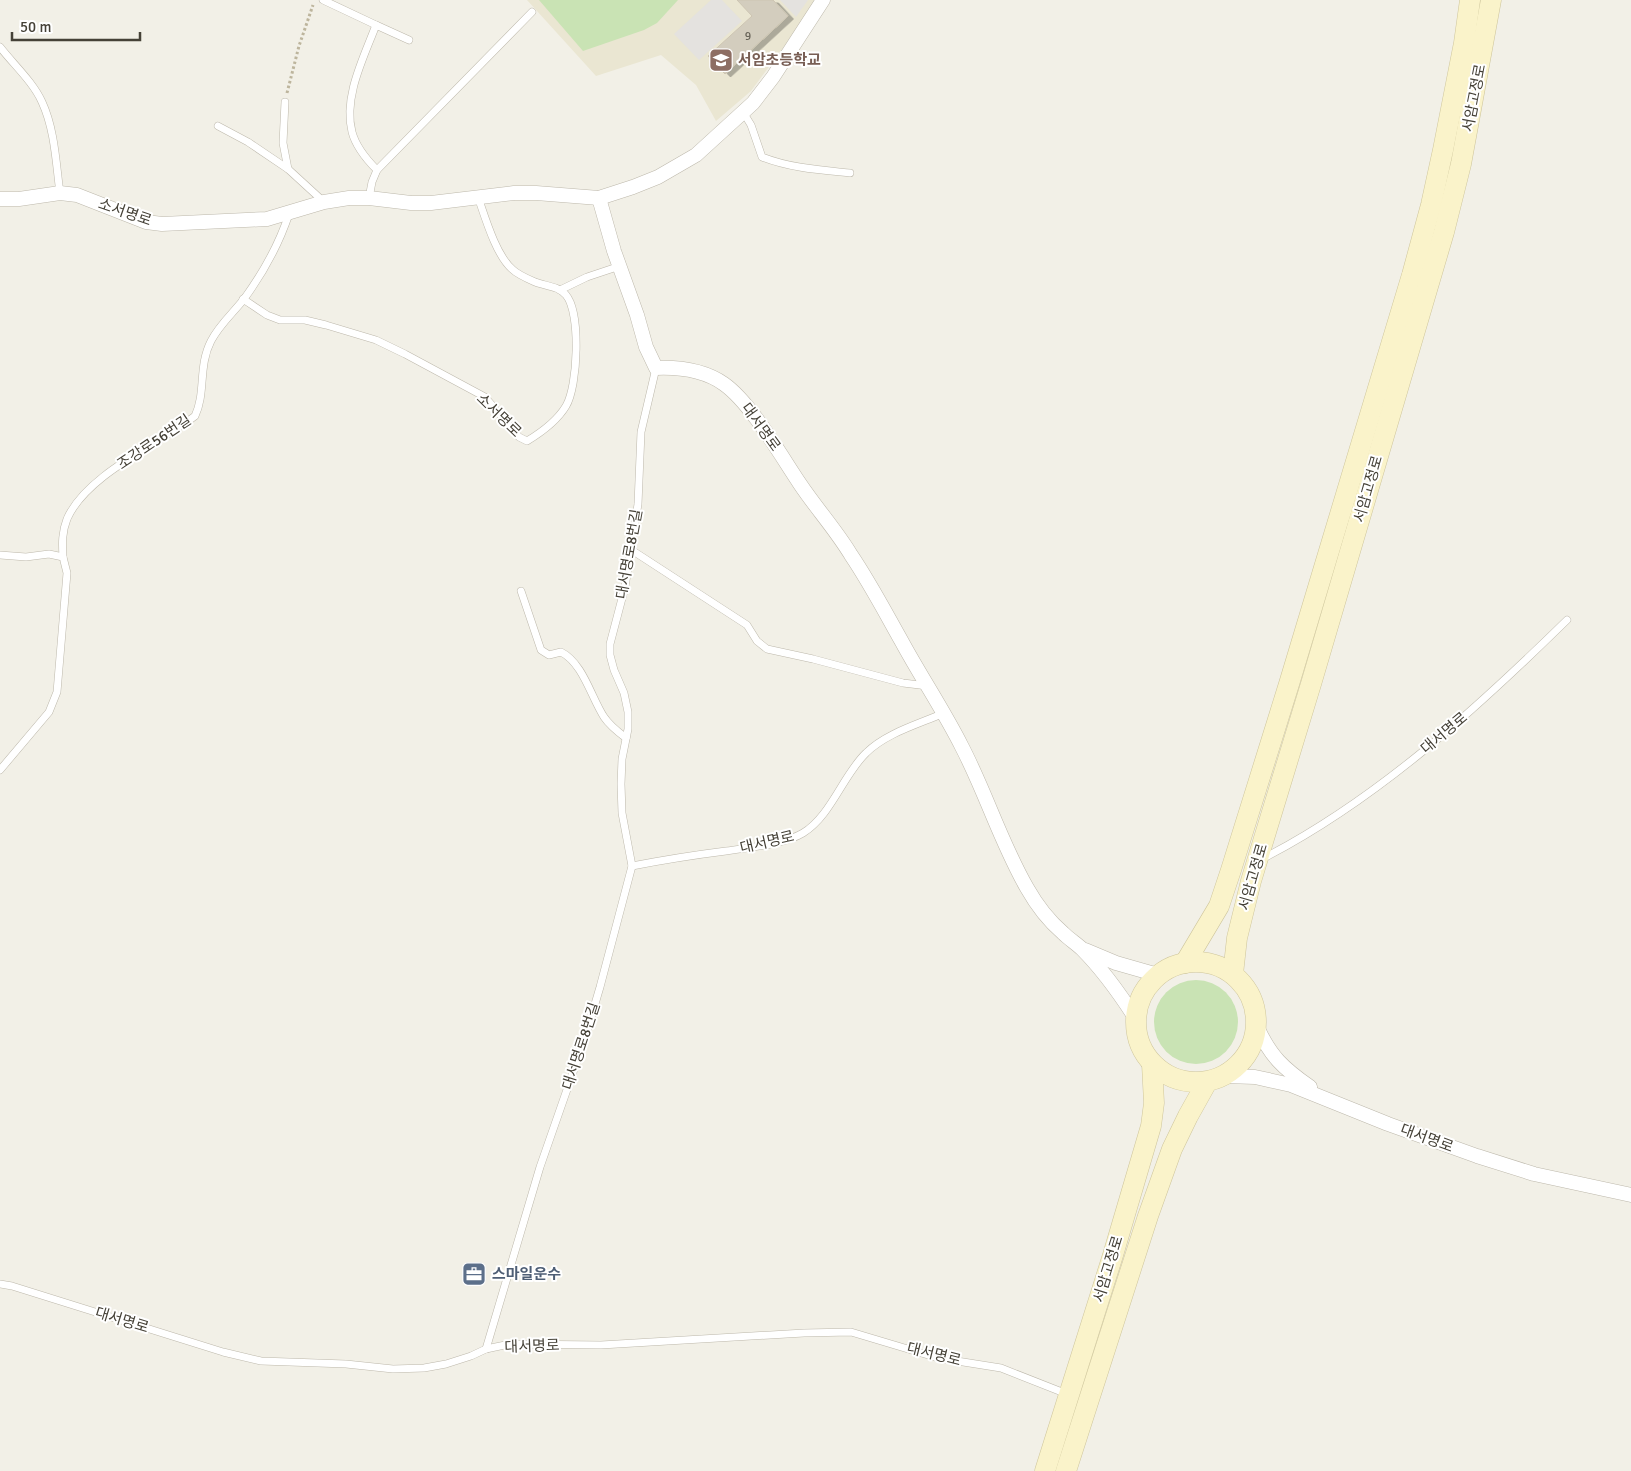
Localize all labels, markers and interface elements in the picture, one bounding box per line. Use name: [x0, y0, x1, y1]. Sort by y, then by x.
scale bar: [12, 10, 140, 42]
text: 50 m: [20, 18, 51, 36]
house number: 9: [745, 29, 751, 44]
school or university icon: 서암초등학교: [708, 47, 734, 73]
place label: 서암초등학교: [738, 51, 821, 69]
street label: 서암고정로: [1459, 62, 1489, 134]
street label: 소서명로: [96, 195, 154, 229]
street label: 소서명로: [473, 389, 525, 441]
street label: 대서명로: [737, 399, 785, 455]
street label: 조강로56번길: [114, 411, 194, 473]
street label: 서암고정로: [1350, 453, 1386, 525]
street label: 대서명로8번길: [612, 508, 646, 600]
street label: 대서명로: [1417, 708, 1471, 758]
street label: 대서명로: [738, 827, 796, 857]
street label: 서암고정로: [1235, 841, 1271, 913]
street label: 대서명로8번길: [558, 1000, 604, 1092]
street label: 대서명로: [1398, 1120, 1456, 1156]
street label: 서암고정로: [1089, 1233, 1127, 1305]
office icon: 스마일운수: [461, 1261, 487, 1287]
place label: 스마일운수: [492, 1265, 561, 1283]
street label: 대서명로: [93, 1303, 151, 1337]
street label: 대서명로: [504, 1336, 560, 1356]
street label: 대서명로: [905, 1339, 963, 1369]

